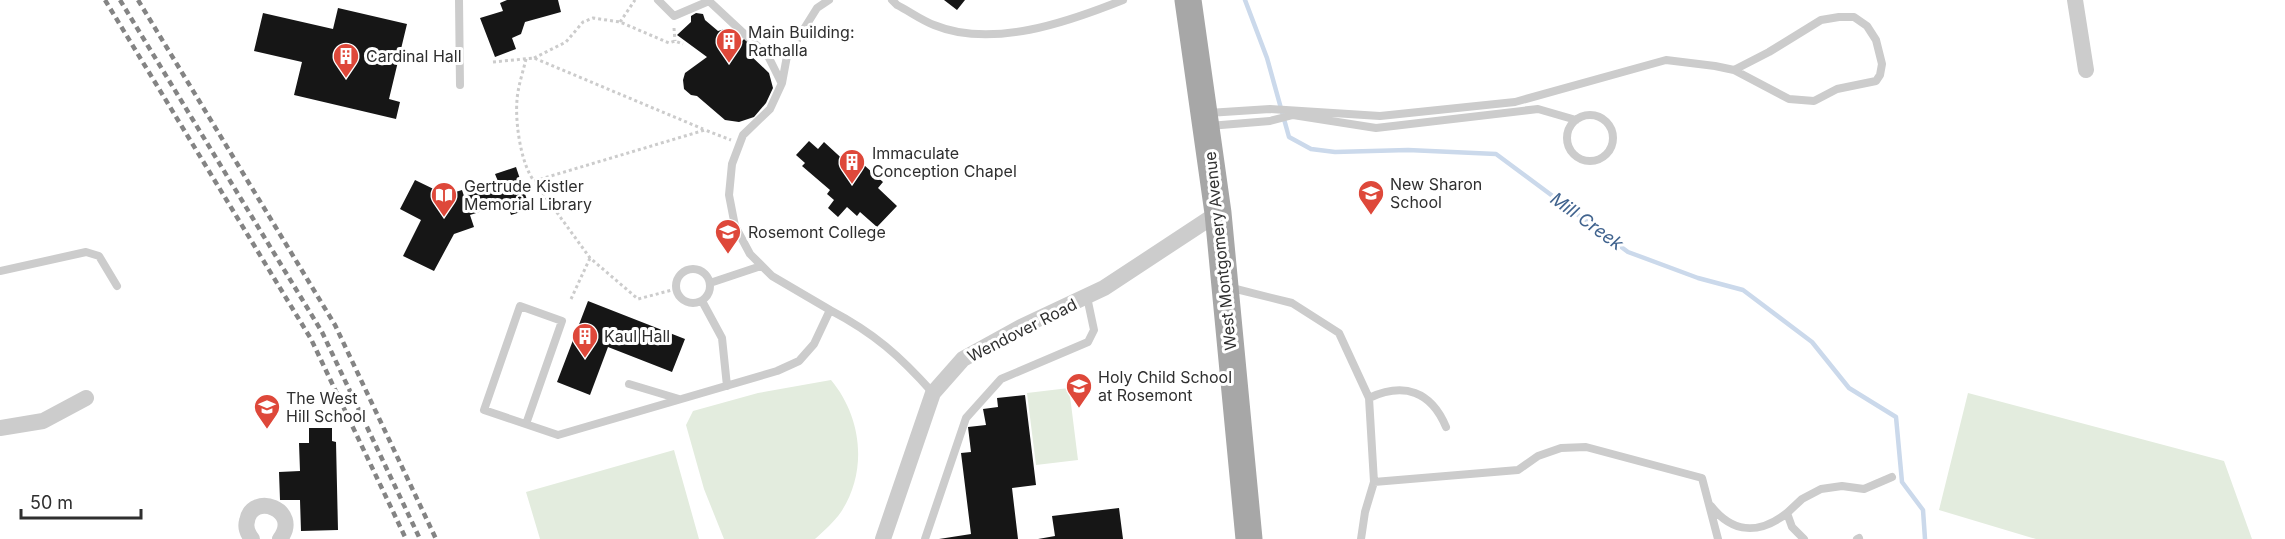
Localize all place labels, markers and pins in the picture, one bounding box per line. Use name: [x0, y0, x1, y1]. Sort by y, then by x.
place label: Main Building: Rathalla: [748, 22, 855, 60]
building icon: Main Building: Rathalla: [714, 26, 744, 64]
building icon: Cardinal Hall: [331, 41, 361, 79]
place label: Cardinal Hall: [366, 46, 462, 66]
place label: Immaculate Conception Chapel: [872, 143, 1017, 181]
building icon: Immaculate Conception Chapel: [837, 147, 867, 185]
place label: New Sharon School: [1390, 174, 1482, 212]
place label: Gertrude Kistler Memorial Library: [464, 176, 592, 214]
school or university icon: New Sharon School: [1356, 178, 1386, 216]
library icon: Gertrude Kistler Memorial Library: [429, 180, 459, 218]
school or university icon: Rosemont College: [713, 217, 743, 255]
place label: Rosemont College: [748, 222, 886, 242]
building icon: Kaul Hall: [570, 321, 600, 359]
place label: Kaul Hall: [604, 326, 670, 346]
place label: Holy Child School at Rosemont: [1098, 367, 1232, 405]
school or university icon: Holy Child School at Rosemont: [1064, 371, 1094, 409]
place label: The West Hill School: [286, 388, 366, 426]
school or university icon: The West Hill School: [252, 392, 282, 430]

